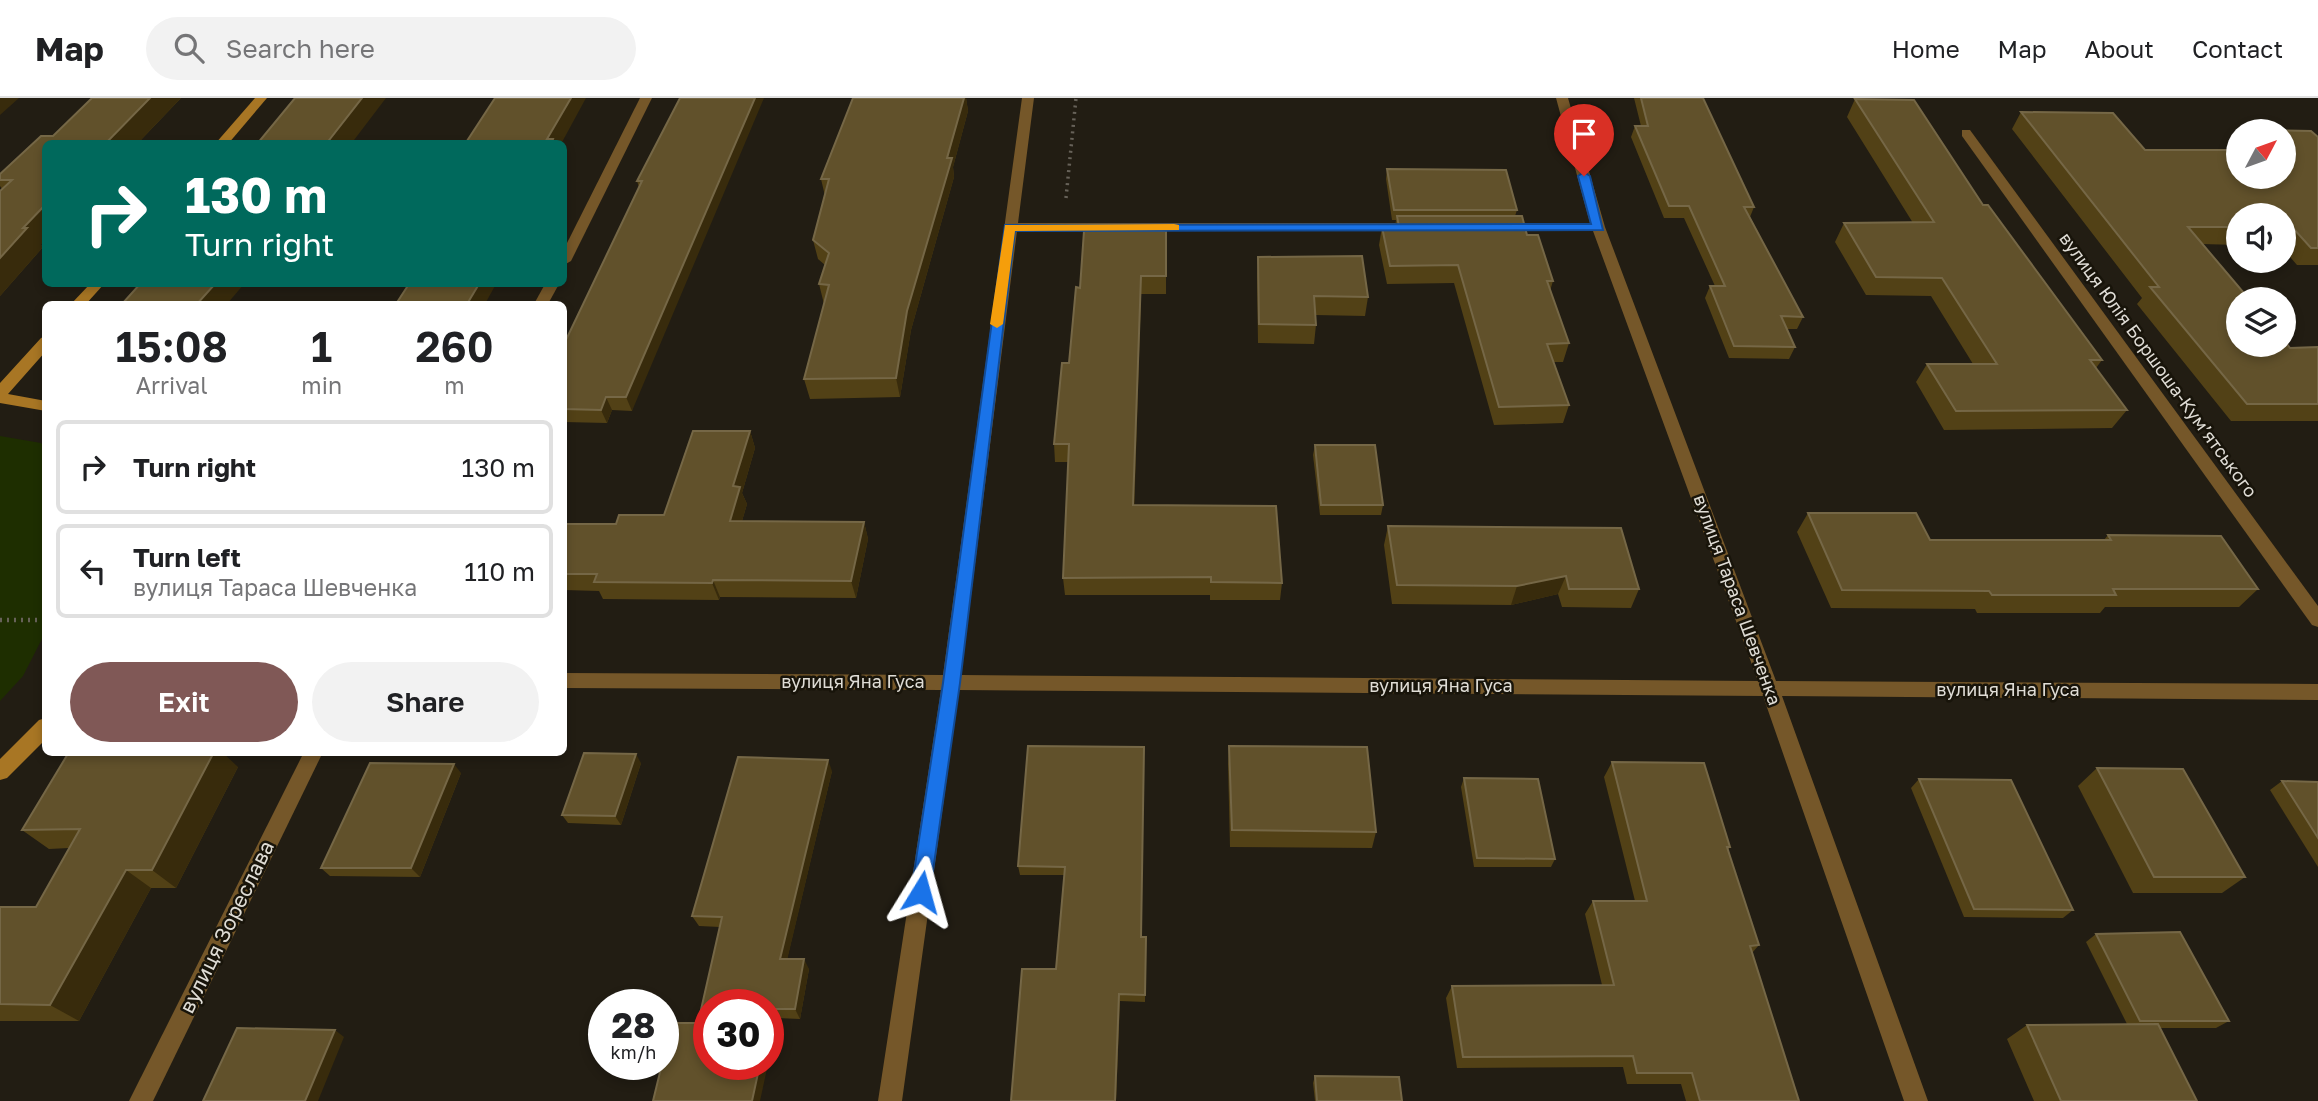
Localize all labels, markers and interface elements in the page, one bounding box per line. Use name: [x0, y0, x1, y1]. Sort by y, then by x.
search box: [146, 17, 636, 80]
text: Map: [35, 29, 104, 68]
icon: search: [170, 29, 208, 67]
text: Search here: [226, 33, 375, 64]
text: Home: [1892, 34, 1960, 63]
text: Map: [1998, 34, 2047, 63]
text: About: [2085, 34, 2154, 63]
text: Contact: [2192, 34, 2283, 63]
pin: [1554, 104, 1614, 176]
icon: arrive: [1565, 115, 1603, 153]
north arrow: [2226, 119, 2296, 189]
map controls: [2226, 119, 2296, 357]
text: 130 m: [185, 165, 327, 224]
icon: right: [70, 168, 161, 259]
button: sound: [2226, 203, 2296, 273]
text: Turn right: [185, 225, 334, 263]
street label: вулиця Юлія Боршоша-Кумʼятського: [2055, 228, 2262, 501]
button: layers: [2226, 287, 2296, 357]
text: 15:08: [115, 321, 228, 371]
text: 1: [311, 321, 332, 371]
text: 260: [415, 321, 494, 371]
text: Arrival: [136, 371, 208, 399]
text: min: [301, 371, 342, 399]
text: m: [444, 371, 465, 399]
icon: right: [74, 448, 112, 486]
text: Turn right: [133, 452, 256, 483]
text: 130 m: [462, 452, 535, 483]
street label: вулиця Тараса Шевченка: [1690, 491, 1786, 708]
text: Turn left: [133, 542, 241, 573]
icon: left: [74, 552, 112, 590]
text: 110 m: [464, 556, 535, 587]
text: вулиця Тараса Шевченка: [133, 573, 417, 601]
button: Exit: [70, 662, 298, 742]
button: Share: [312, 662, 539, 742]
street label: вулиця Яна Гуса: [781, 670, 925, 692]
street label: вулиця Яна Гуса: [1369, 674, 1513, 696]
street label: вулиця Яна Гуса: [1936, 678, 2080, 700]
street label: вулиця Зореслава: [173, 836, 279, 1017]
position arrow: [884, 855, 958, 929]
speed limit sign: 30: [693, 989, 784, 1080]
text: 28: [612, 1004, 655, 1046]
text: km/h: [611, 1041, 656, 1063]

